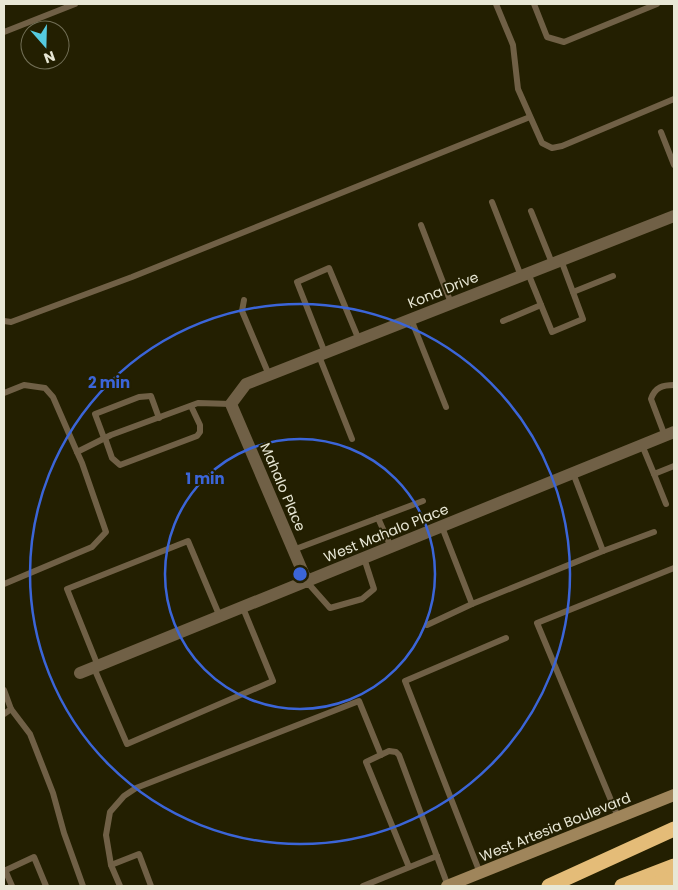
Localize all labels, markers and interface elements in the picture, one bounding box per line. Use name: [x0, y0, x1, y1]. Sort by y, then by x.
north arrow: [20, 20, 70, 70]
text: N: [41, 46, 58, 68]
street label: Kona Drive: [405, 267, 482, 313]
text: 2 min: [88, 372, 130, 393]
street label: Mahalo Place: [255, 440, 311, 535]
text: 1 min: [185, 468, 225, 489]
street label: West Mahalo Place: [321, 499, 452, 567]
centre of rings: [291, 565, 309, 583]
street label: West Artesia Boulevard: [476, 787, 634, 867]

